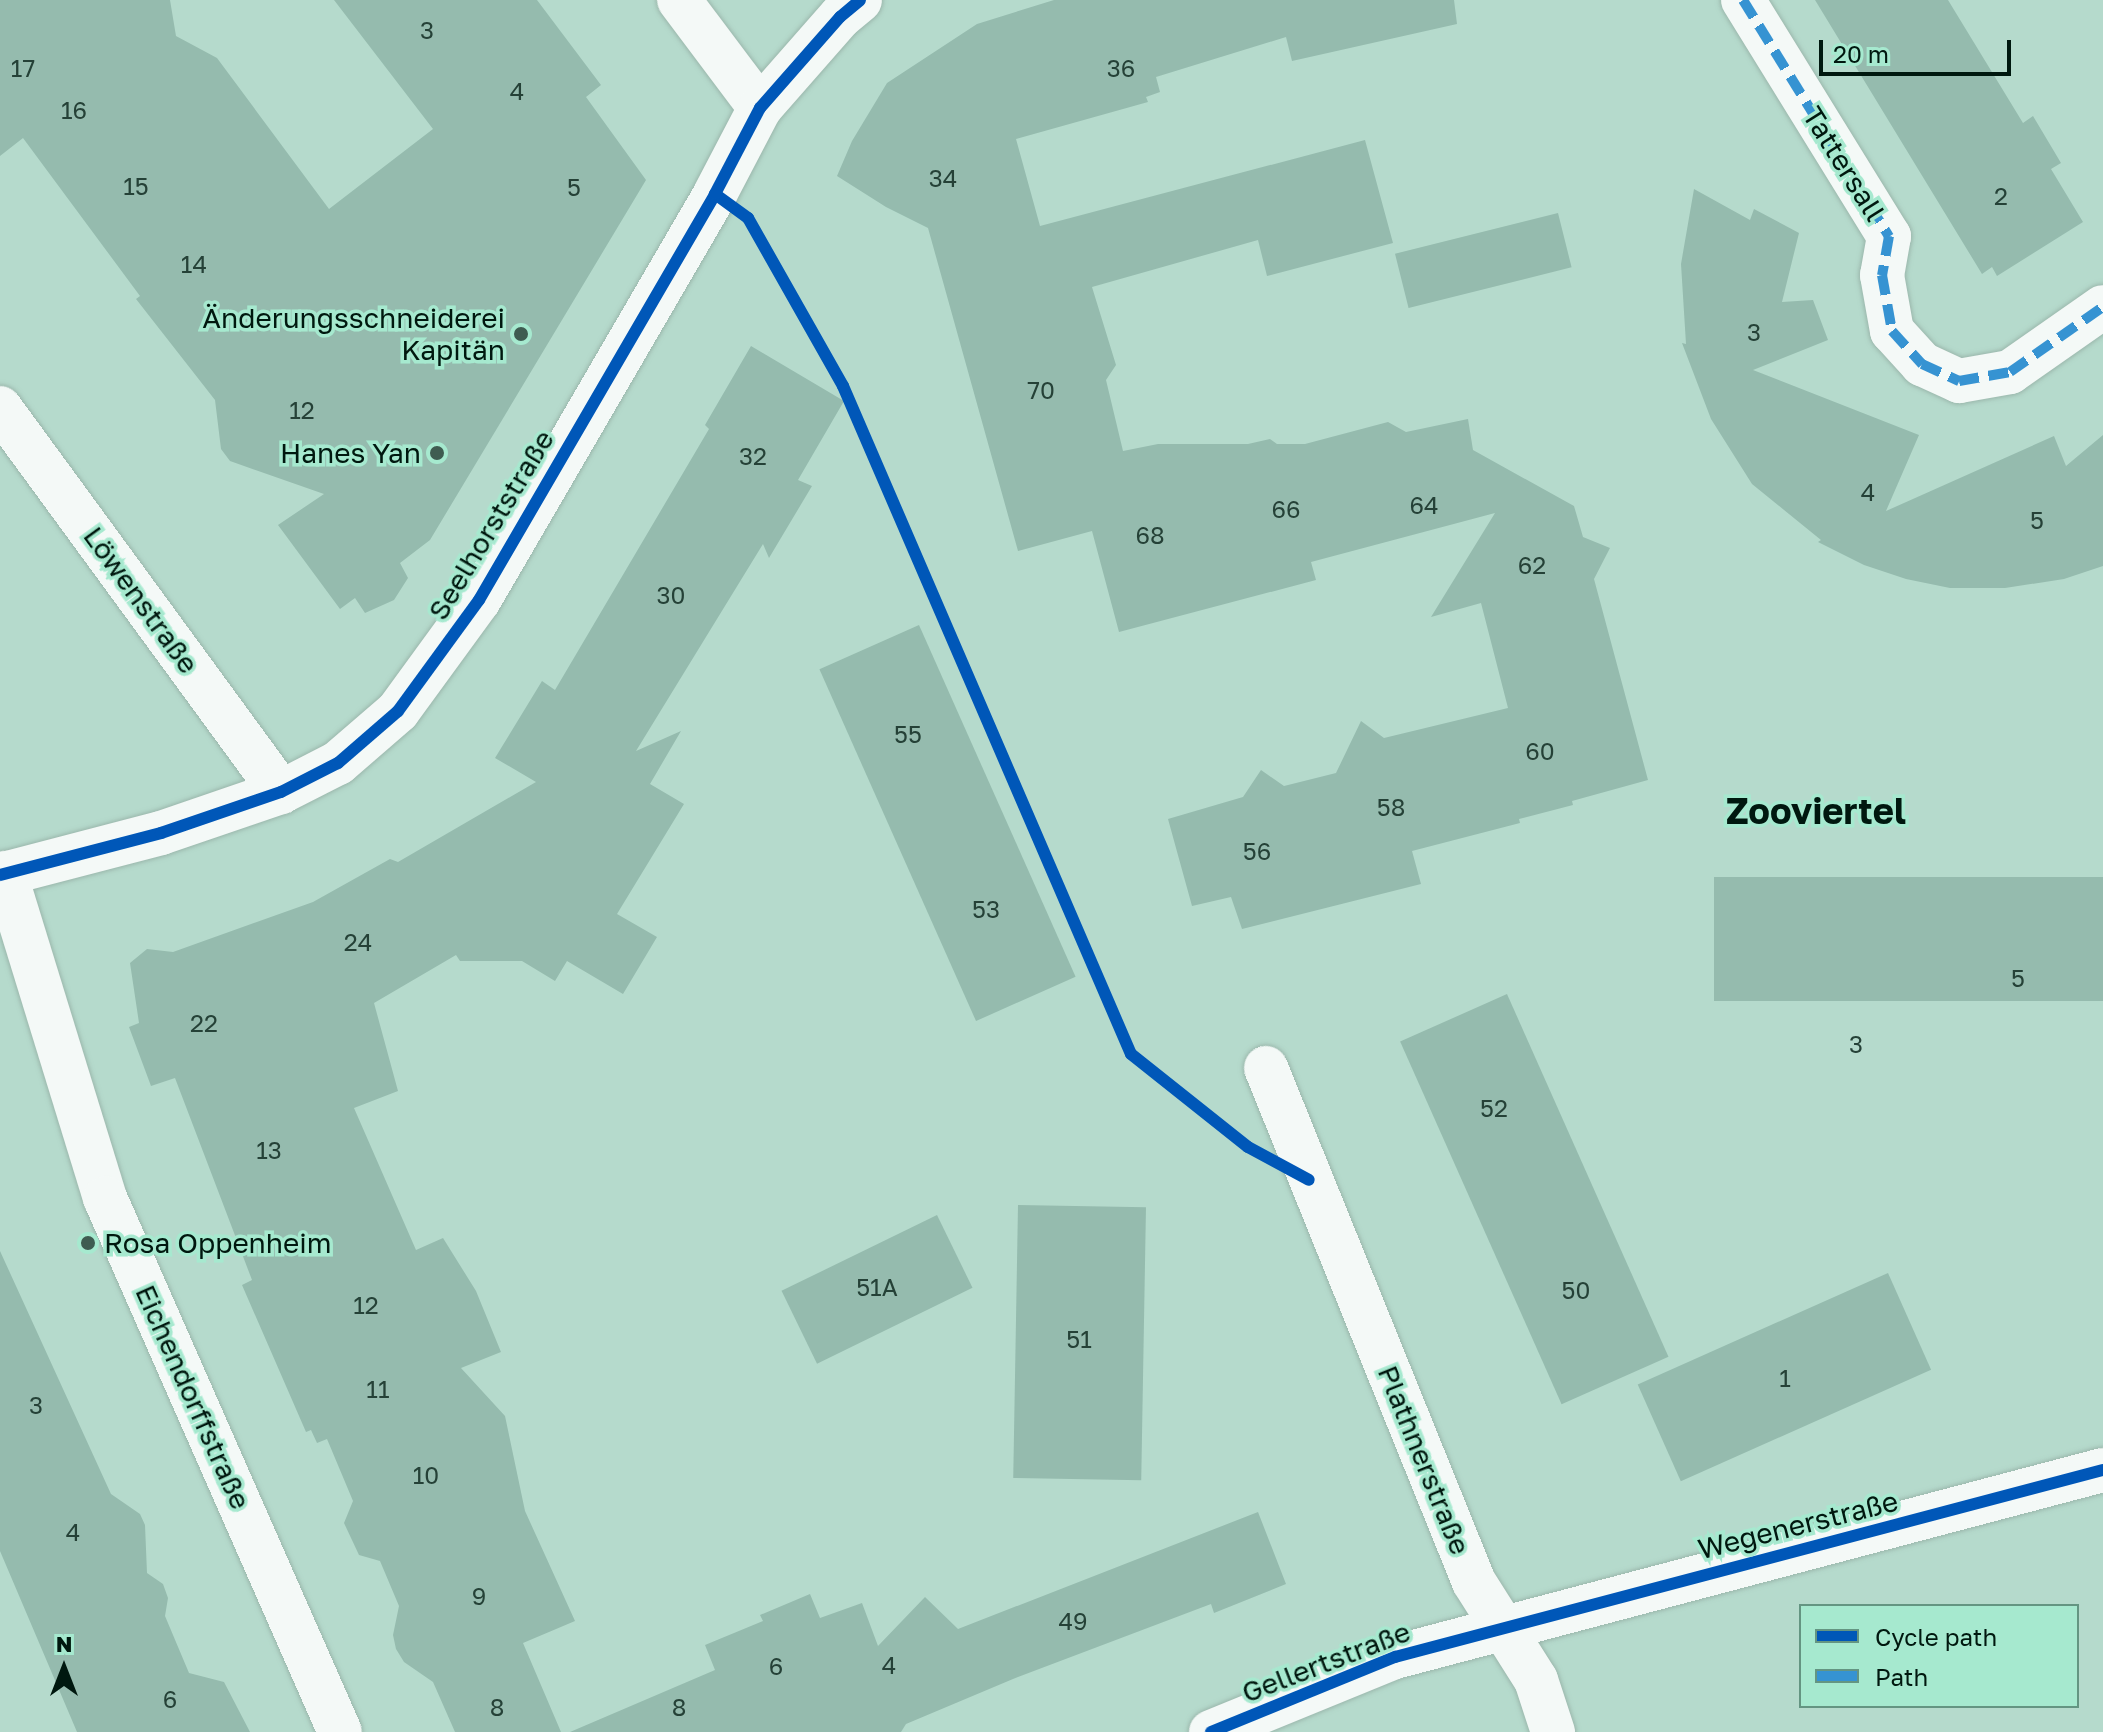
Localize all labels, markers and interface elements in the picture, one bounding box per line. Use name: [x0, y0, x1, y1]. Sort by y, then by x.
house number: 3: [420, 16, 434, 44]
scale bar: [1823, 24, 2015, 74]
text: 20 m: [1833, 39, 1889, 68]
house number: 17: [11, 54, 35, 82]
house number: 36: [1107, 54, 1135, 82]
house number: 4: [510, 77, 524, 105]
house number: 16: [61, 96, 87, 124]
street label: Tattersall: [1796, 101, 1892, 227]
house number: 34: [929, 164, 957, 192]
house number: 15: [123, 172, 149, 200]
house number: 5: [567, 173, 581, 201]
house number: 2: [1994, 182, 2008, 210]
house number: 14: [181, 250, 207, 278]
place label: Änderungsschneiderei Kapitän: [202, 301, 505, 367]
house number: 3: [1747, 318, 1761, 346]
marker: Änderungsschneiderei Kapitän: [512, 325, 530, 343]
house number: 70: [1027, 376, 1055, 404]
house number: 12: [289, 396, 315, 424]
street label: Seelhorststraße: [421, 424, 561, 626]
place label: Hanes Yan: [280, 436, 421, 470]
house number: 32: [739, 442, 767, 470]
marker: Hanes Yan: [428, 444, 446, 462]
house number: 4: [1861, 478, 1875, 506]
house number: 64: [1409, 491, 1439, 519]
house number: 66: [1271, 495, 1301, 523]
house number: 5: [2030, 506, 2044, 534]
street label: Löwenstraße: [77, 520, 205, 680]
house number: 68: [1135, 521, 1165, 549]
house number: 62: [1518, 551, 1546, 579]
house number: 30: [657, 581, 685, 609]
house number: 55: [894, 720, 922, 748]
house number: 60: [1525, 737, 1555, 765]
district label: Zooviertel: [1726, 789, 1906, 833]
house number: 58: [1377, 793, 1405, 821]
house number: 56: [1243, 837, 1271, 865]
house number: 53: [972, 895, 1000, 923]
house number: 24: [344, 928, 372, 956]
house number: 5: [2011, 964, 2025, 992]
house number: 22: [190, 1009, 218, 1037]
house number: 3: [1849, 1030, 1863, 1058]
house number: 52: [1480, 1094, 1508, 1122]
house number: 13: [256, 1136, 282, 1164]
place label: Rosa Oppenheim: [104, 1226, 332, 1260]
marker: Rosa Oppenheim: [79, 1234, 97, 1252]
house number: 51A: [856, 1273, 898, 1301]
house number: 50: [1562, 1276, 1590, 1304]
street label: Eichendorffstraße: [128, 1280, 258, 1514]
house number: 12: [353, 1291, 379, 1319]
house number: 51: [1066, 1325, 1092, 1353]
street label: Plathnerstraße: [1371, 1361, 1477, 1559]
house number: 1: [1779, 1364, 1791, 1392]
house number: 11: [366, 1375, 390, 1403]
house number: 3: [29, 1391, 43, 1419]
house number: 10: [413, 1461, 439, 1489]
street label: Wegenerstraße: [1695, 1484, 1901, 1566]
house number: 4: [66, 1518, 80, 1546]
house number: 9: [472, 1582, 486, 1610]
legend: [1799, 1604, 2079, 1708]
house number: 49: [1058, 1607, 1088, 1635]
street label: Gellertstraße: [1237, 1615, 1415, 1709]
text: Cycle path: [1875, 1622, 1997, 1651]
north arrow: [24, 1628, 104, 1708]
text: N: [56, 1630, 72, 1657]
house number: 4: [882, 1651, 896, 1679]
house number: 6: [769, 1652, 783, 1680]
text: Path: [1875, 1662, 1928, 1691]
house number: 6: [163, 1685, 177, 1713]
house number: 8: [490, 1693, 504, 1721]
house number: 8: [672, 1693, 686, 1721]

